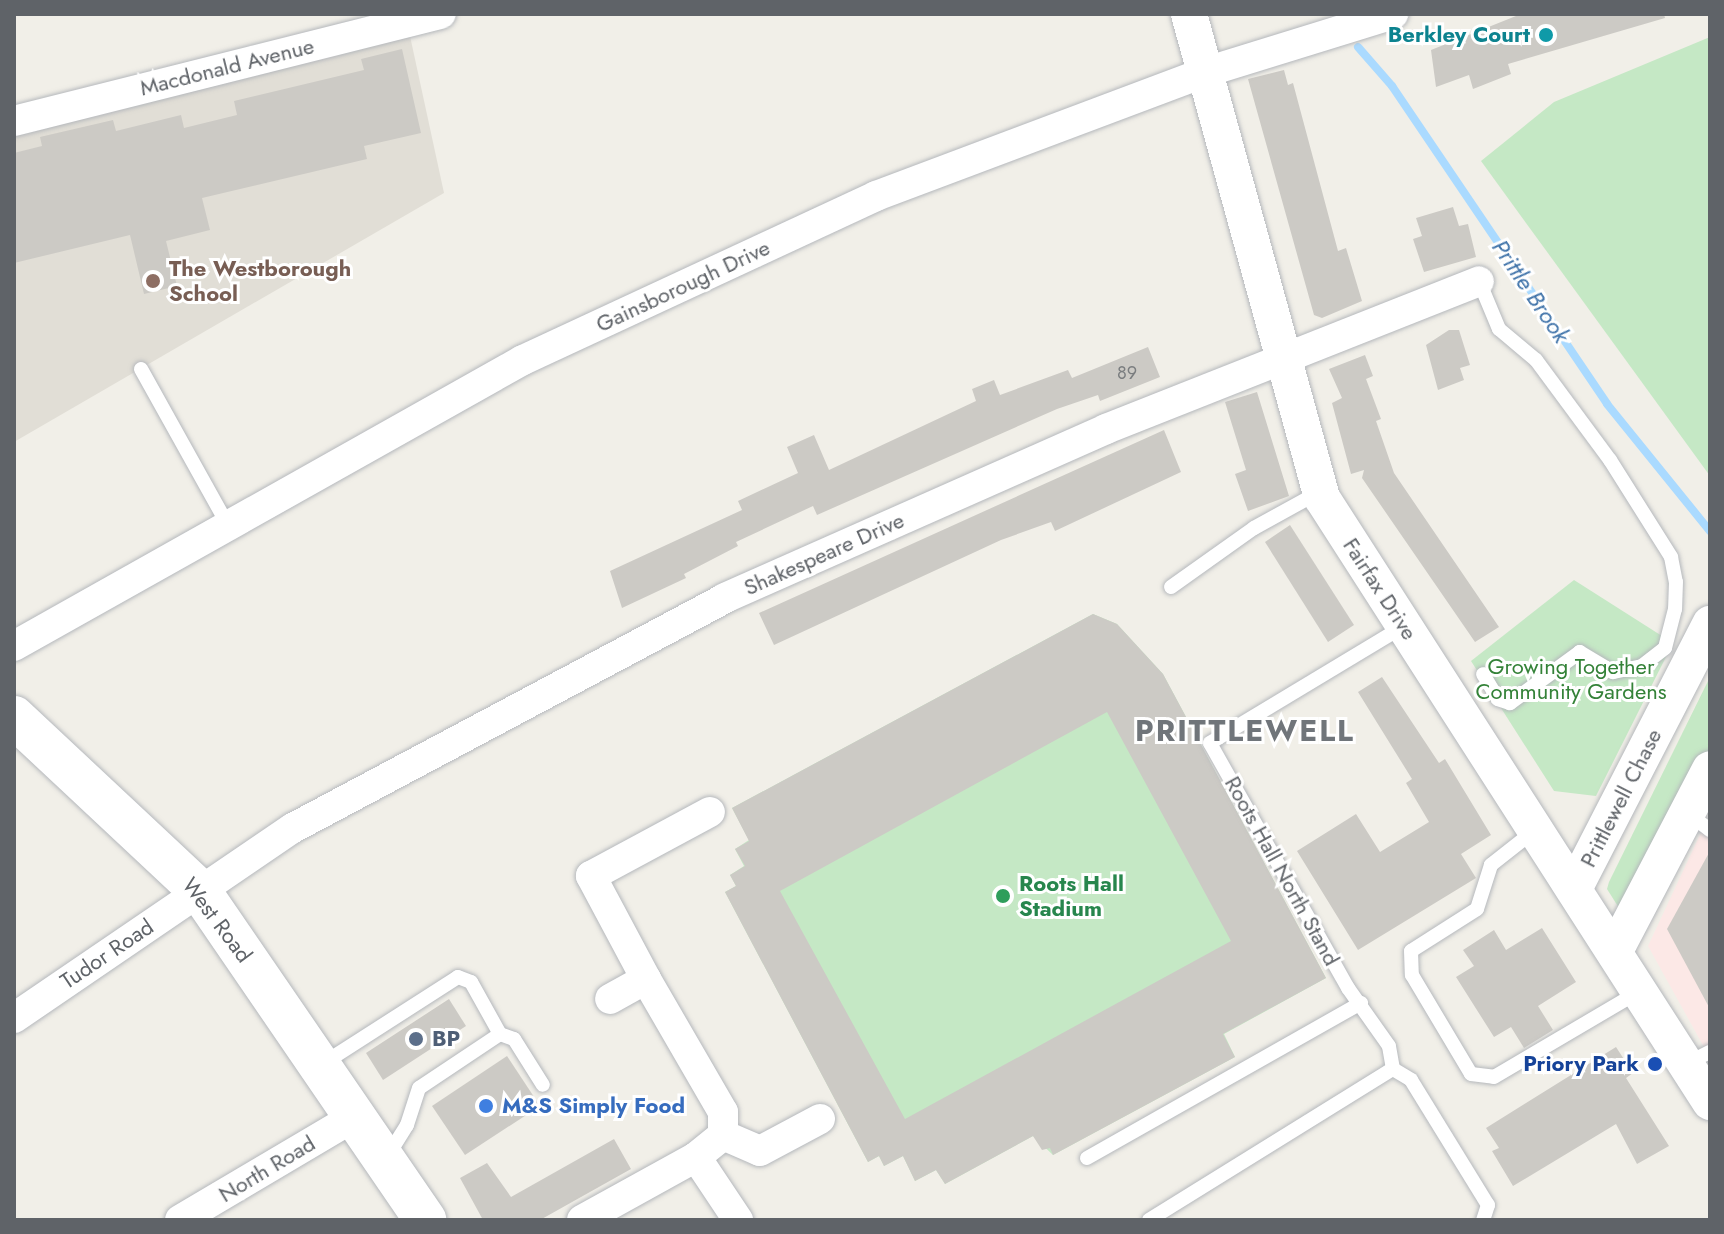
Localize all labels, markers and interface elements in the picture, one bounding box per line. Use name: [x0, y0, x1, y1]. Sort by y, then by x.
place label: Berkley Court: [1388, 22, 1530, 48]
marker: Berkley Court: [1537, 26, 1555, 44]
street label: Macdonald Avenue: [137, 33, 317, 101]
street label: Gainsborough Drive: [592, 234, 774, 338]
water label: Prittle Brook: [1486, 234, 1576, 348]
place label: The Westborough School: [169, 255, 351, 306]
marker: The Westborough School: [144, 272, 162, 290]
house number: 89: [1117, 362, 1137, 384]
street label: Shakespeare Drive: [740, 507, 908, 601]
street label: Fairfax Drive: [1337, 533, 1423, 645]
park label: Growing Together Community Gardens: [1475, 653, 1667, 704]
district label: PRITTLEWELL: [1135, 713, 1355, 749]
street label: Prittlewell Chase: [1575, 724, 1667, 872]
street label: Roots Hall North Stand: [1219, 772, 1345, 970]
place label: Roots Hall Stadium: [1019, 870, 1124, 922]
street label: West Road: [177, 872, 257, 968]
marker: Roots Hall Stadium: [994, 887, 1012, 905]
street label: Tudor Road: [56, 913, 158, 995]
place label: BP: [432, 1026, 460, 1052]
marker: BP: [407, 1030, 425, 1048]
place label: Priory Park: [1523, 1051, 1639, 1077]
marker: Priory Park: [1646, 1055, 1664, 1073]
place label: M&S Simply Food: [502, 1093, 685, 1119]
marker: M&S Simply Food: [477, 1097, 495, 1115]
street label: North Road: [214, 1130, 320, 1208]

